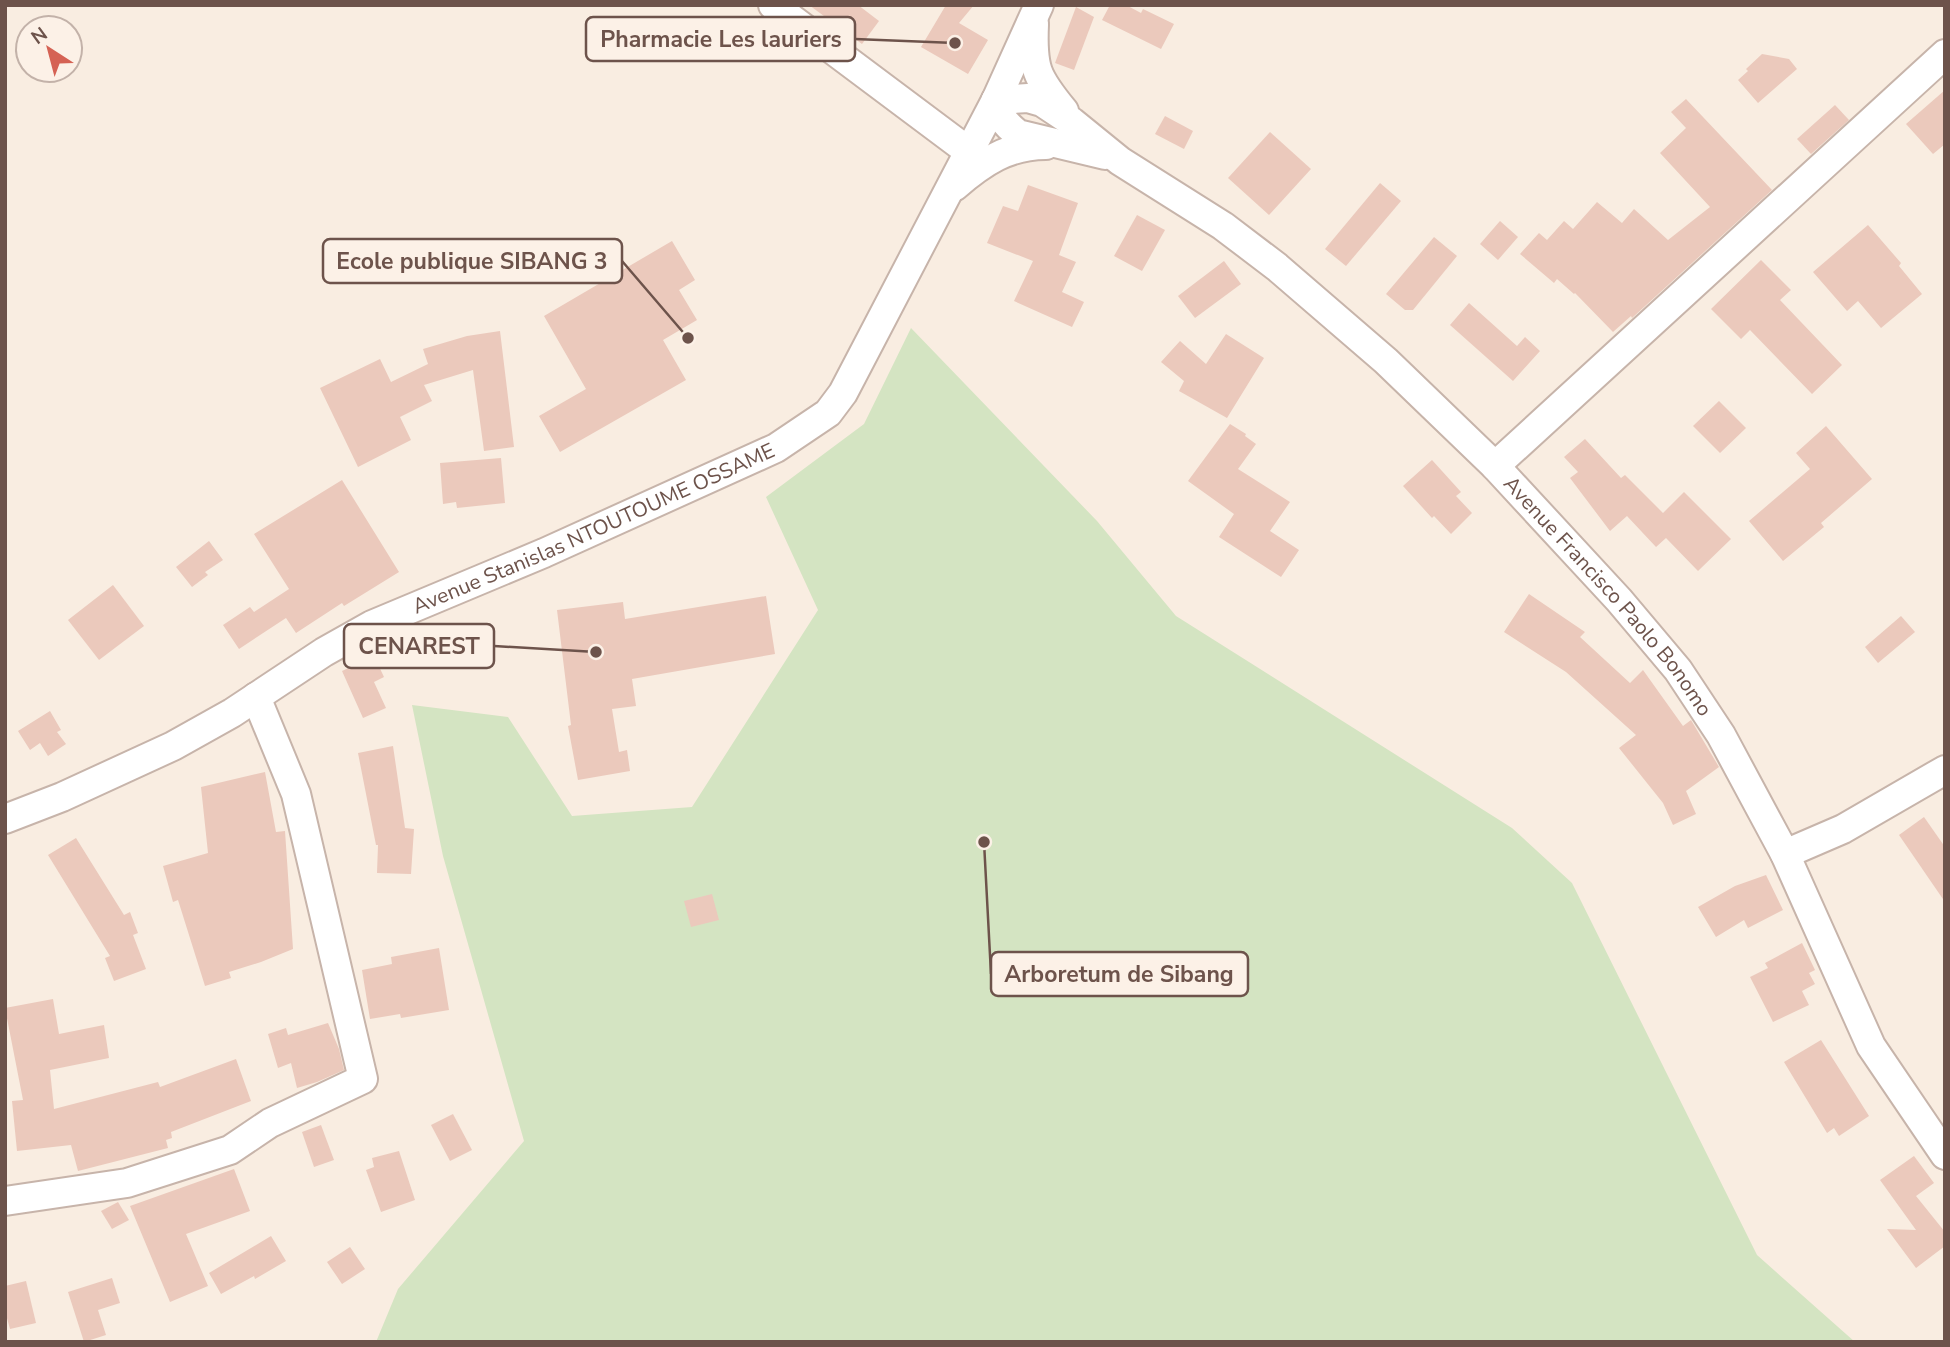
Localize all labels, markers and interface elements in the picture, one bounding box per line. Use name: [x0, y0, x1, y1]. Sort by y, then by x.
north arrow: [14, 14, 84, 84]
callout: Pharmacie Les lauriers: [586, 17, 855, 61]
text: N: [26, 21, 53, 51]
text: Pharmacie Les lauriers: [600, 24, 842, 55]
callout: Ecole publique SIBANG 3: [323, 239, 622, 283]
text: Ecole publique SIBANG 3: [336, 246, 608, 277]
street label: Avenue Stanislas NTOUTOUME OSSAME: [408, 436, 779, 620]
street label: Avenue Francisco Paolo Bonomo: [1497, 470, 1719, 722]
callout: CENAREST: [344, 624, 494, 668]
text: CENAREST: [358, 631, 480, 662]
callout: Arboretum de Sibang: [991, 952, 1248, 996]
text: Arboretum de Sibang: [1004, 959, 1234, 990]

